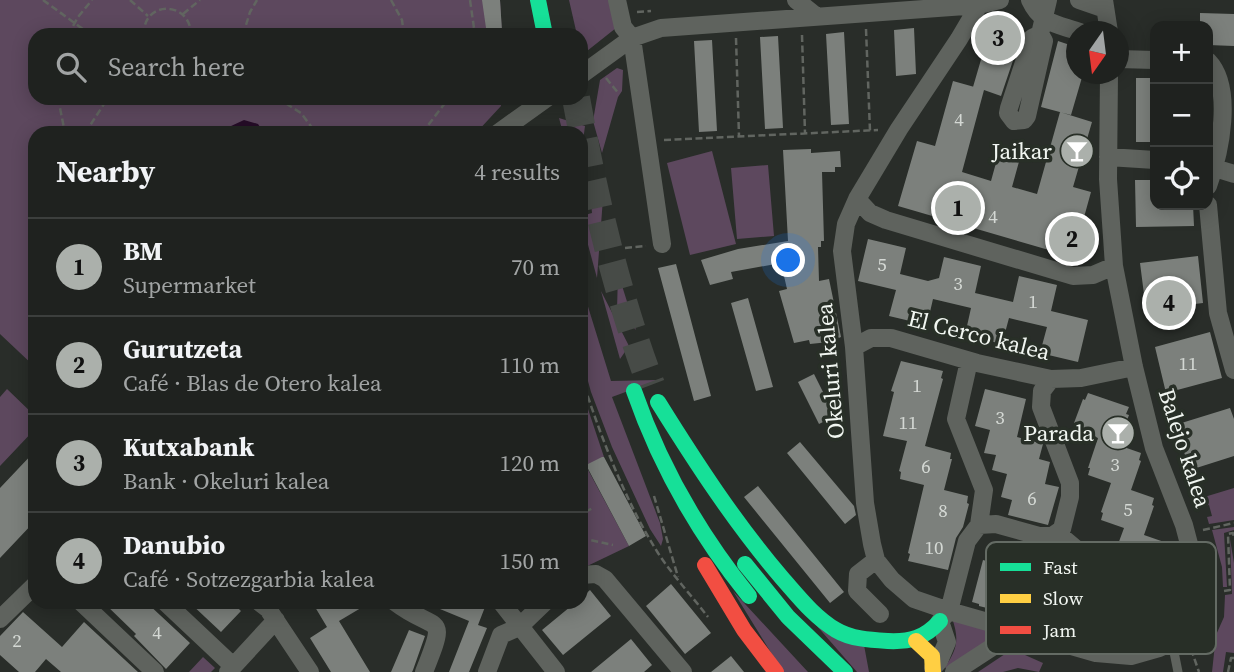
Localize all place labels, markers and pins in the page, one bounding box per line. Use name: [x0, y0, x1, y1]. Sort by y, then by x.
pin: 3: [975, 12, 1021, 64]
bar icon: Jaikar: [1058, 132, 1096, 170]
place label: Jaikar: [991, 135, 1052, 167]
pin: 1: [935, 182, 981, 234]
pin: 2: [1049, 213, 1095, 265]
pin: 4: [1146, 277, 1192, 329]
bar icon: Parada: [1099, 414, 1137, 452]
place label: Parada: [1023, 417, 1094, 449]

